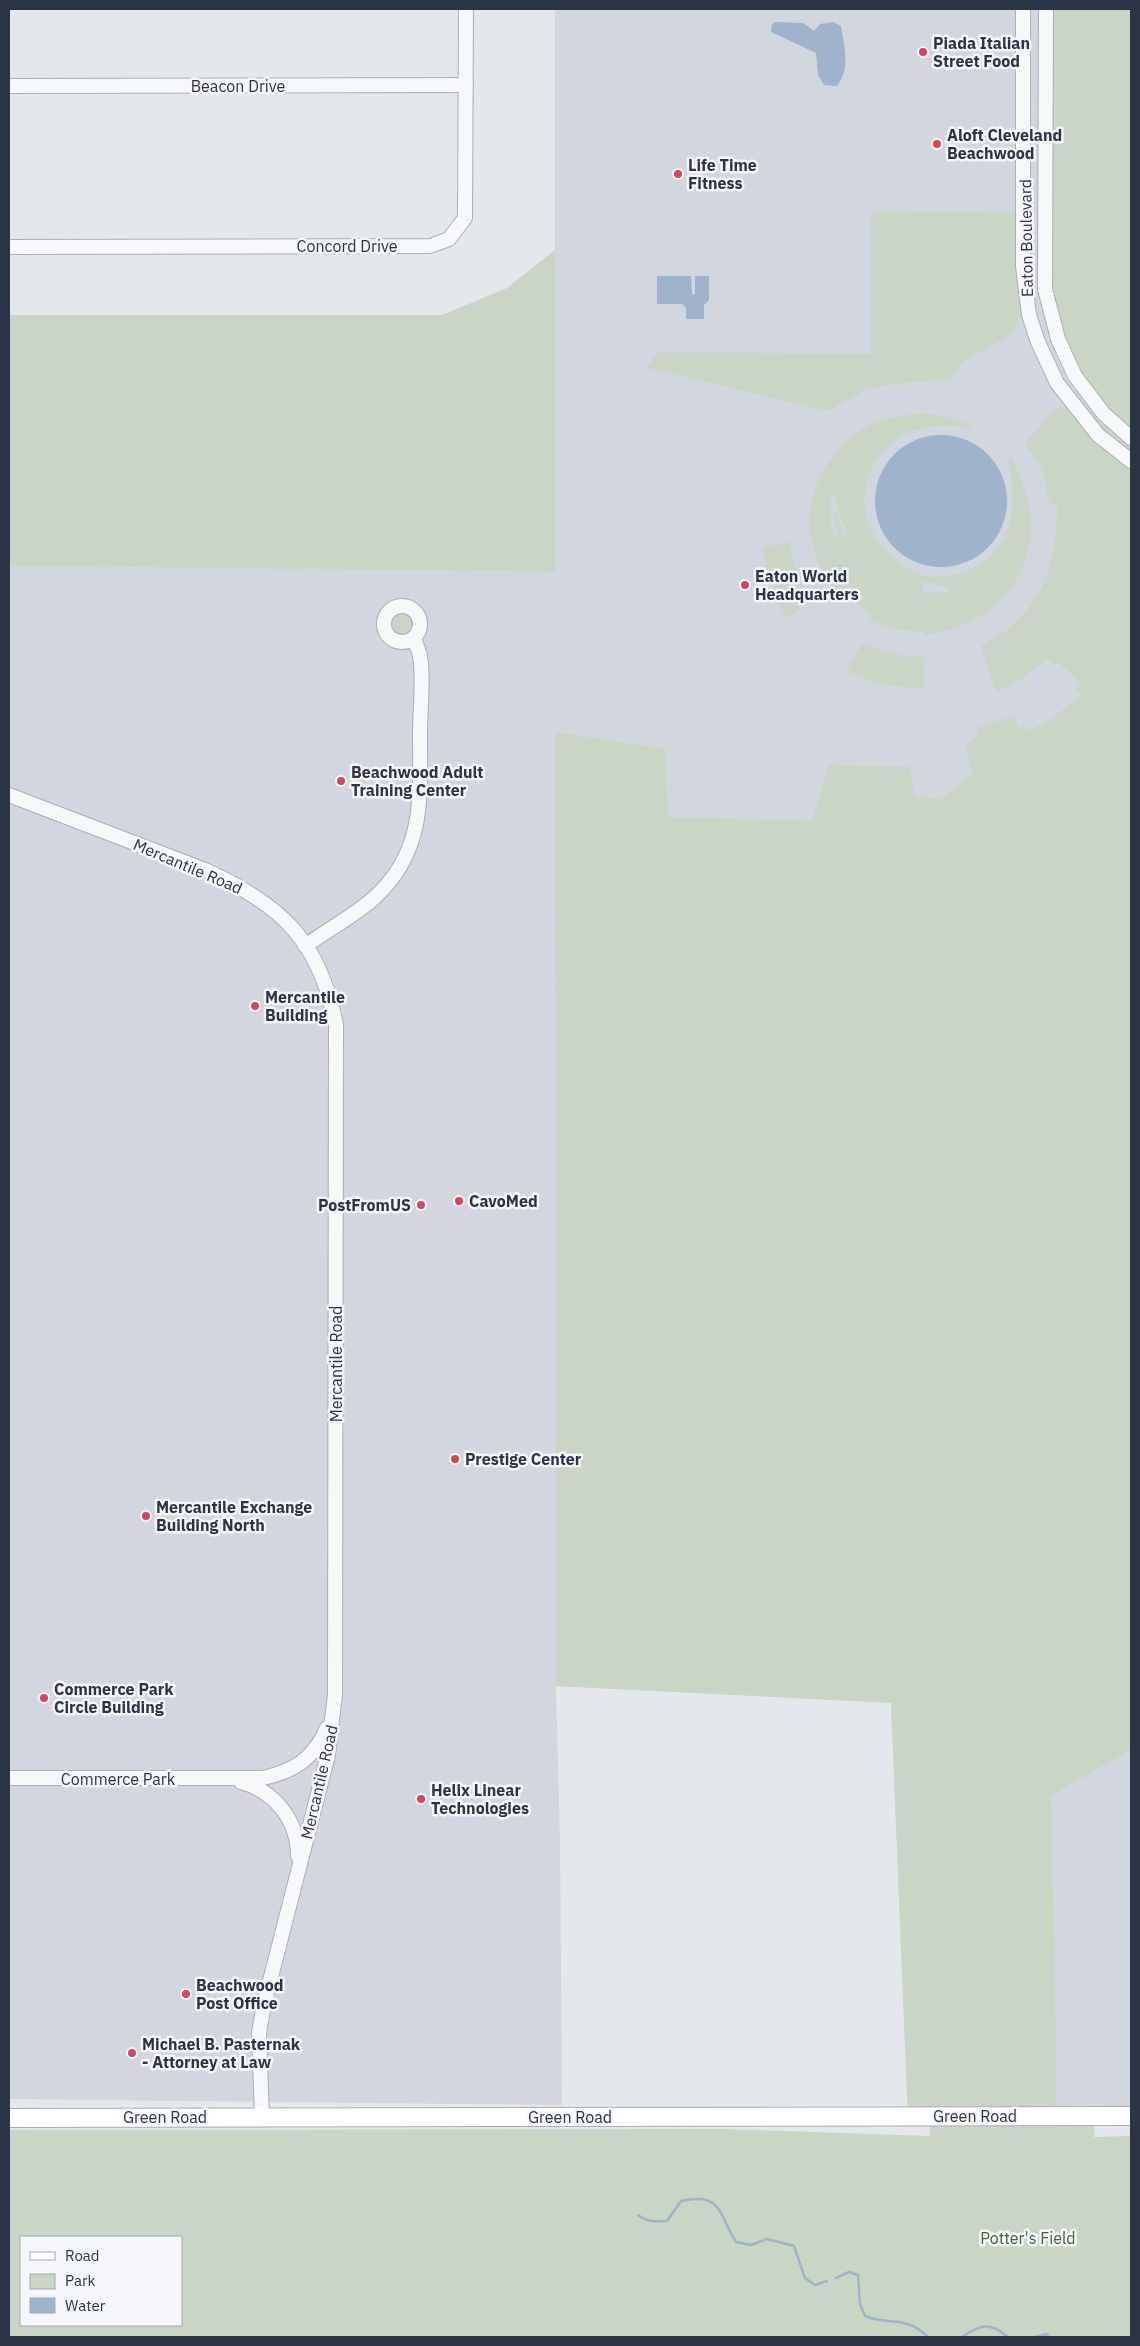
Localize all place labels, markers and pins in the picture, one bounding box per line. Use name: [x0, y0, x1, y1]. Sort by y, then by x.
place label: Piada Italian Street Food: [933, 33, 1030, 71]
marker: Piada Italian Street Food: [917, 46, 929, 58]
place label: Aloft Cleveland Beachwood: [947, 125, 1062, 163]
marker: Aloft Cleveland Beachwood: [931, 138, 943, 150]
place label: Life Time Fitness: [688, 155, 757, 193]
marker: Life Time Fitness: [672, 168, 684, 180]
place label: Eaton World Headquarters: [755, 566, 859, 604]
marker: Eaton World Headquarters: [739, 579, 751, 591]
place label: Beachwood Adult Training Center: [351, 762, 483, 800]
marker: Beachwood Adult Training Center: [335, 775, 347, 787]
place label: Mercantile Building: [265, 987, 345, 1025]
marker: Mercantile Building: [249, 1000, 261, 1012]
place label: CavoMed: [469, 1191, 538, 1211]
place label: PostFromUS: [318, 1195, 411, 1215]
marker: CavoMed: [453, 1195, 465, 1207]
marker: PostFromUS: [415, 1199, 427, 1211]
place label: Prestige Center: [465, 1449, 582, 1469]
marker: Prestige Center: [449, 1453, 461, 1465]
place label: Mercantile Exchange Building North: [156, 1497, 312, 1535]
marker: Mercantile Exchange Building North: [140, 1510, 152, 1522]
place label: Commerce Park Circle Building: [54, 1679, 174, 1717]
marker: Commerce Park Circle Building: [38, 1692, 50, 1704]
place label: Helix Linear Technologies: [431, 1780, 529, 1818]
marker: Helix Linear Technologies: [415, 1793, 427, 1805]
place label: Beachwood Post Office: [196, 1975, 284, 2013]
marker: Beachwood Post Office: [180, 1988, 192, 2000]
place label: Michael B. Pasternak - Attorney at Law: [142, 2034, 301, 2072]
marker: Michael B. Pasternak - Attorney at Law: [126, 2047, 138, 2059]

